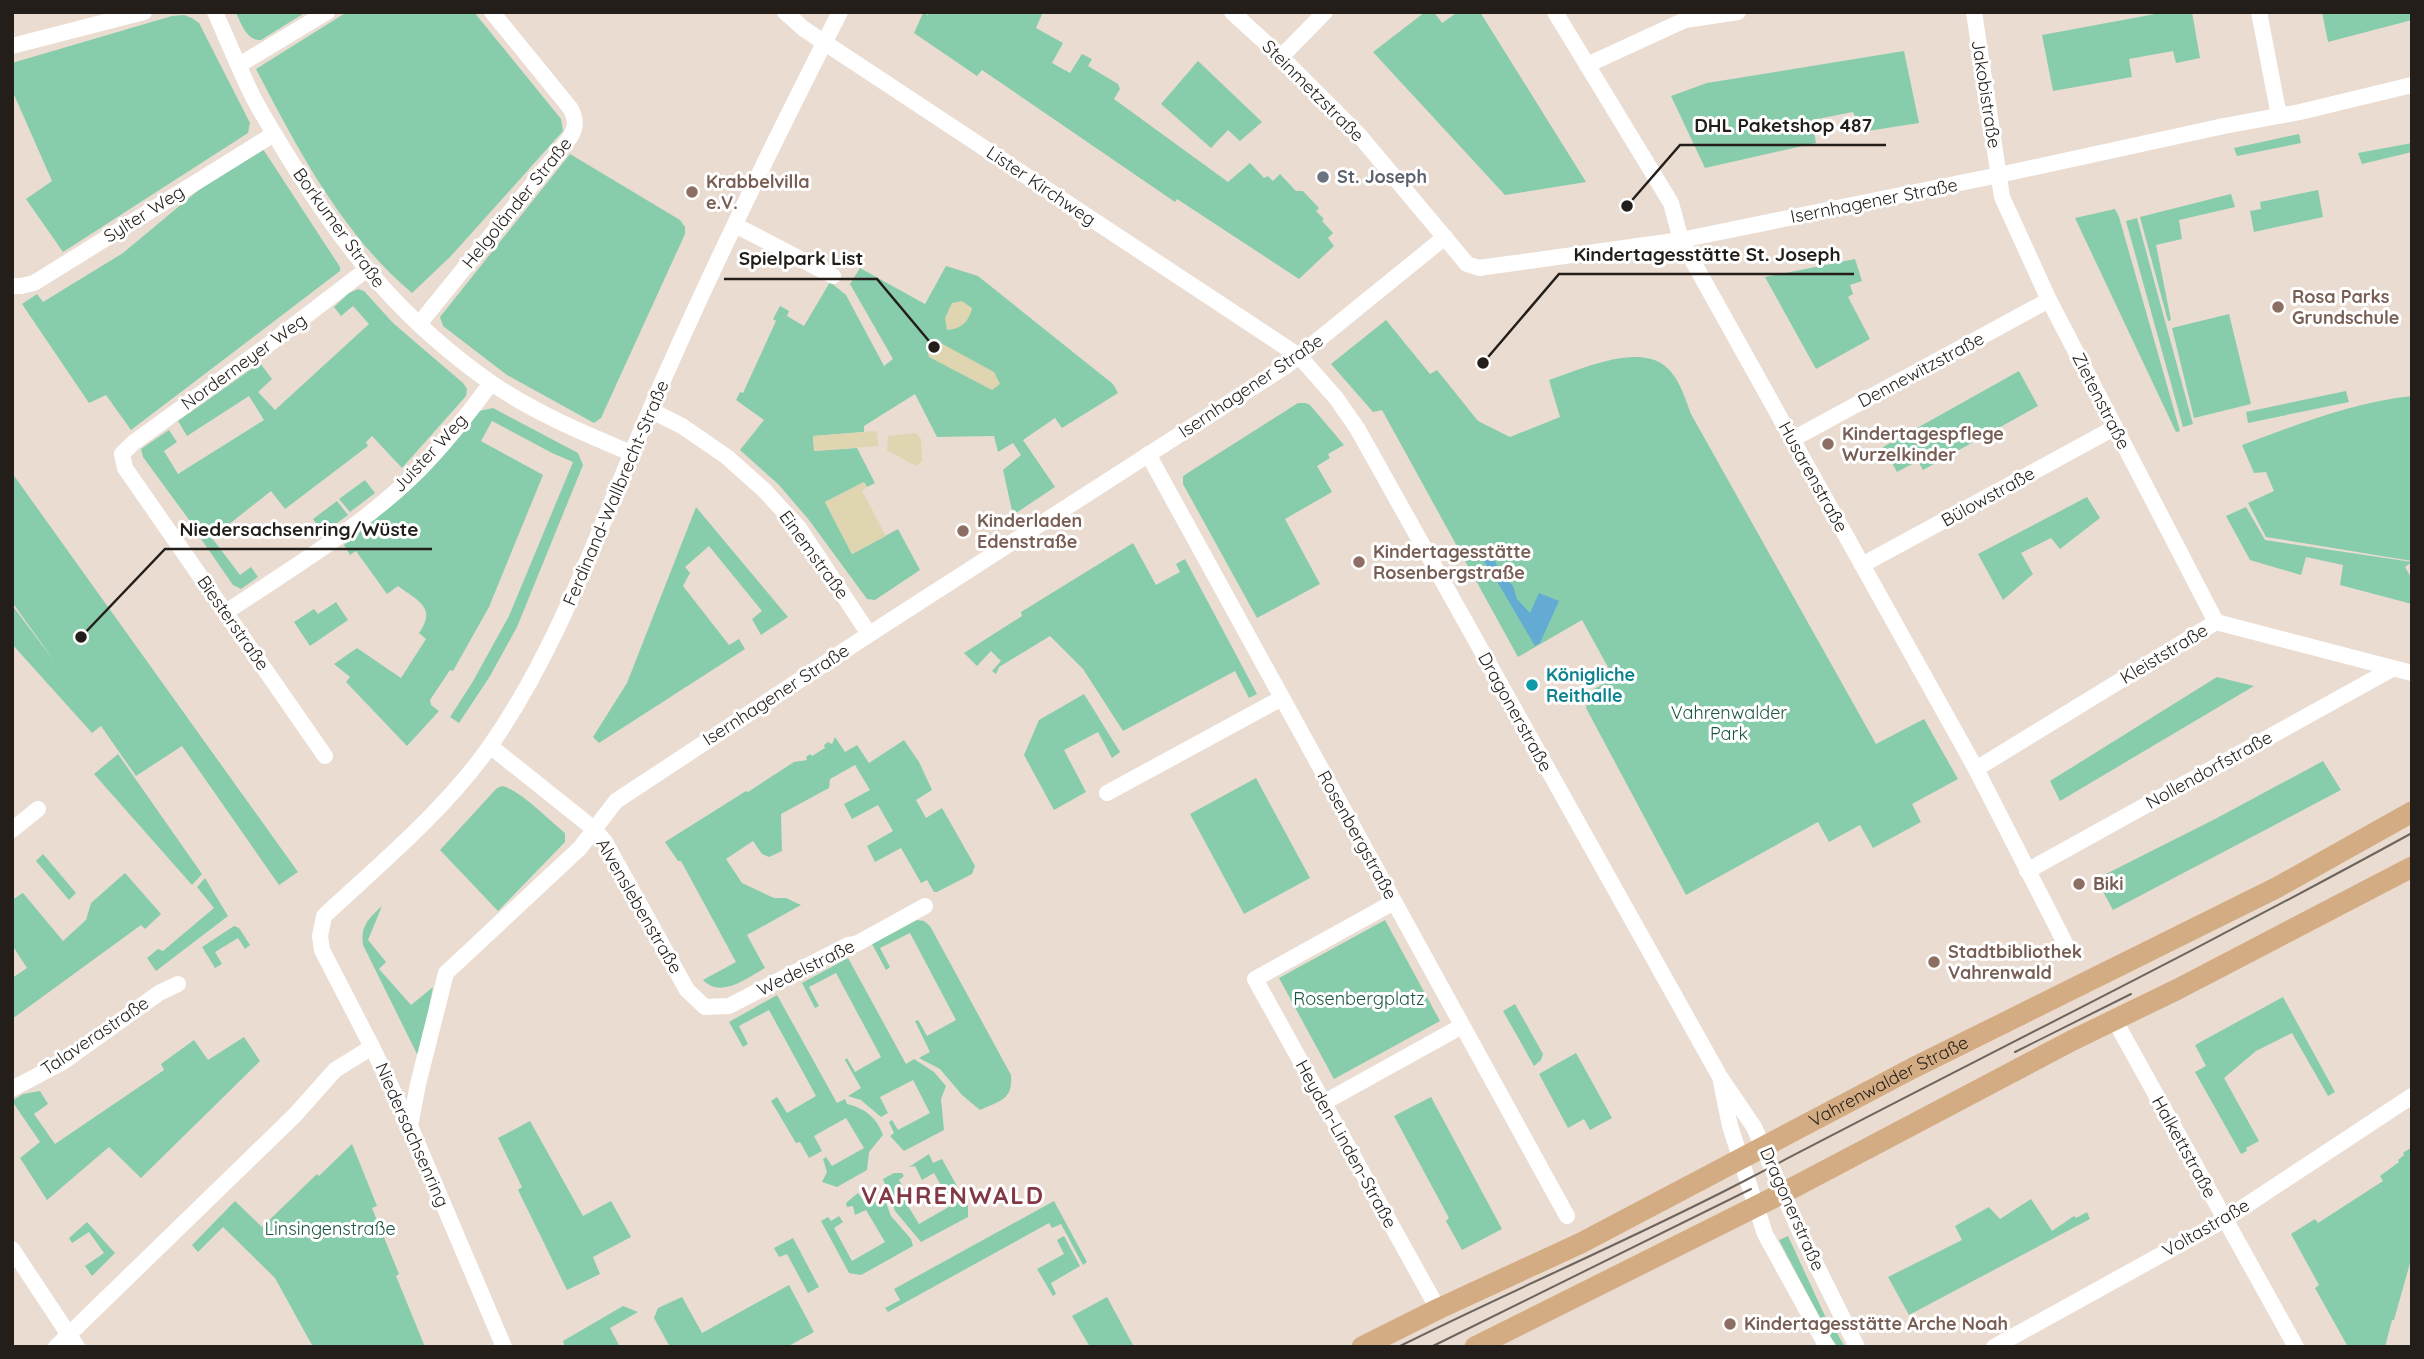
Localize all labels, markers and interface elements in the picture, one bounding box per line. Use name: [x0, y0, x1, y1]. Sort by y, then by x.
street label: Steinmetzstraße: [1257, 35, 1369, 147]
street label: Jakobistraße: [1967, 38, 2006, 150]
callout: DHL Paketshop 487: [1680, 105, 1886, 145]
text: DHL Paketshop 487: [1694, 113, 1872, 137]
street label: Helgoländer Straße: [457, 132, 577, 273]
street label: Lister Kirchweg: [982, 141, 1100, 231]
street label: Borkumer Straße: [288, 163, 391, 292]
place label: St. Joseph: [1337, 165, 1427, 188]
marker: St. Joseph: [1315, 169, 1331, 185]
place label: Krabbelvilla e.V.: [706, 170, 810, 214]
street label: Isernhagener Straße: [1788, 173, 1960, 228]
street label: Sylter Weg: [99, 180, 188, 247]
marker: Krabbelvilla e.V.: [684, 184, 700, 200]
callout: Kindertagesstätte St. Joseph: [1559, 234, 1854, 274]
callout: Spielpark List: [724, 239, 877, 279]
text: Kindertagesstätte St. Joseph: [1573, 242, 1841, 266]
text: Spielpark List: [739, 246, 863, 270]
place label: Rosa Parks Grundschule: [2292, 285, 2399, 329]
marker: Rosa Parks Grundschule: [2270, 299, 2286, 315]
street label: Norderneyer Weg: [176, 308, 311, 415]
street label: Dennewitzstraße: [1854, 327, 1988, 412]
street label: Isernhagener Straße: [1174, 329, 1328, 443]
street label: Zietenstraße: [2067, 349, 2136, 453]
street label: Ferdinand-Wallbrecht-Straße: [558, 377, 674, 609]
street label: Juister Weg: [387, 409, 472, 497]
street label: Husarenstraße: [1774, 417, 1853, 536]
place label: Kindertagespflege Wurzelkinder: [1842, 422, 2004, 466]
marker: Kindertagespflege Wurzelkinder: [1820, 436, 1836, 452]
street label: Bülowstraße: [1937, 461, 2039, 532]
street label: Einemstraße: [774, 506, 854, 604]
callout: Niedersachsenring/Wüste: [165, 509, 432, 549]
place label: Kinderladen Edenstraße: [977, 509, 1082, 553]
text: Niedersachsenring/Wüste: [180, 517, 418, 541]
marker: Kinderladen Edenstraße: [955, 523, 971, 539]
place label: Kindertagesstätte Rosenbergstraße: [1373, 540, 1531, 584]
marker: Kindertagesstätte Rosenbergstraße: [1351, 554, 1367, 570]
street label: Biesterstraße: [192, 571, 275, 675]
street label: Kleiststraße: [2116, 618, 2212, 689]
street label: Isernhagener Straße: [698, 639, 853, 751]
street label: Dragonerstraße: [1473, 648, 1558, 776]
place label: Königliche Reithalle: [1546, 663, 1635, 707]
marker: Königliche Reithalle: [1524, 677, 1540, 693]
park label: Vahrenwalder Park: [1671, 701, 1787, 745]
street label: Nollendorfstraße: [2141, 725, 2276, 814]
street label: Rosenbergstraße: [1312, 766, 1402, 903]
street label: Alvenslebenstraße: [591, 834, 688, 978]
place label: Biki: [2093, 872, 2124, 895]
marker: Biki: [2071, 876, 2087, 892]
street label: Wedelstraße: [753, 934, 858, 1001]
place label: Stadtbibliothek Vahrenwald: [1948, 940, 2082, 984]
marker: Stadtbibliothek Vahrenwald: [1926, 954, 1942, 970]
park label: Rosenbergplatz: [1293, 987, 1425, 1010]
street label: Talaverastraße: [36, 991, 153, 1080]
street label: Vahrenwalder Straße: [1805, 1030, 1972, 1132]
street label: Heyden-Linden-Straße: [1291, 1056, 1402, 1232]
street label: Niedersachsenring: [370, 1059, 455, 1211]
street label: Halkettstraße: [2147, 1092, 2222, 1202]
street label: Dragonerstraße: [1755, 1143, 1830, 1274]
district label: VAHRENWALD: [861, 1180, 1045, 1210]
street label: Voltastraße: [2158, 1193, 2253, 1262]
park label: Linsingenstraße: [264, 1217, 396, 1240]
place label: Kindertagesstätte Arche Noah: [1744, 1312, 2008, 1335]
marker: Kindertagesstätte Arche Noah: [1722, 1316, 1738, 1332]

